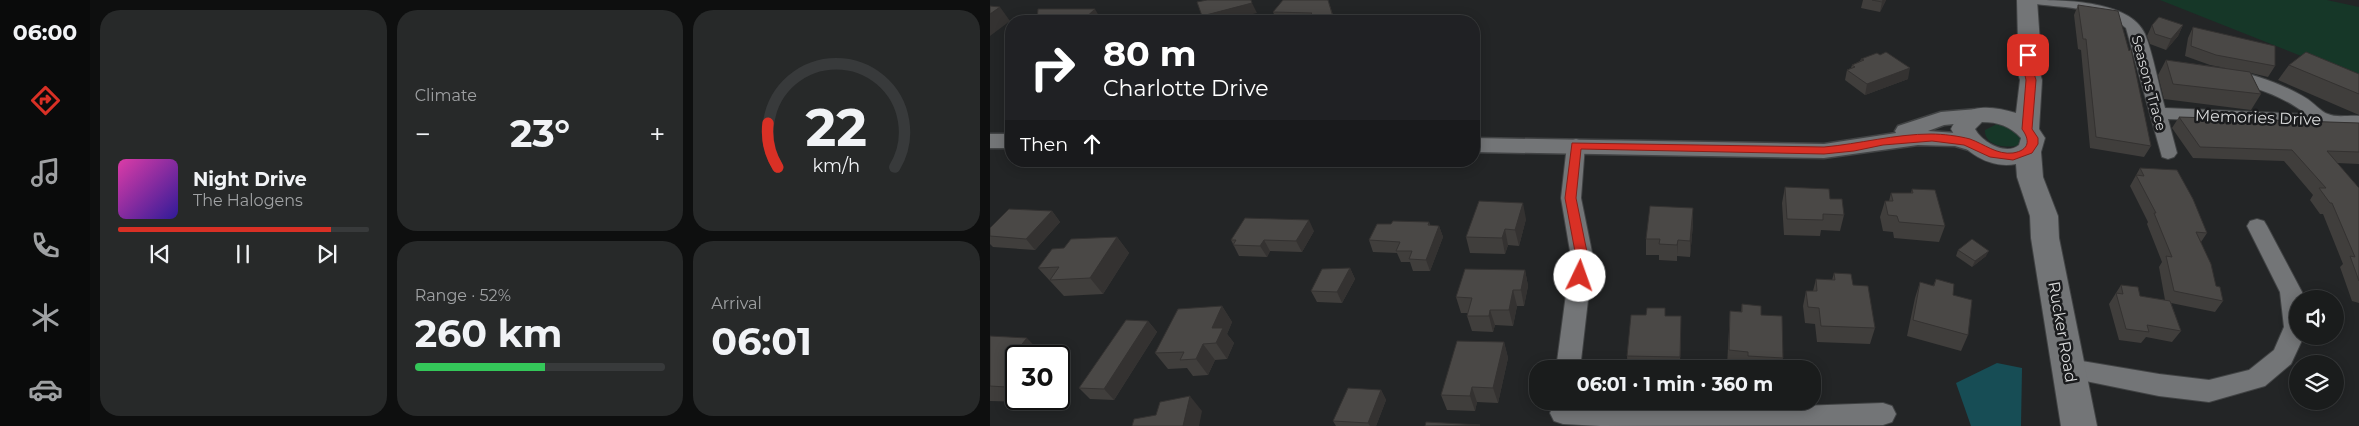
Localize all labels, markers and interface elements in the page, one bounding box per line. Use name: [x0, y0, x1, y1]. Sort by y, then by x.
text: 06:00: [13, 19, 77, 46]
text: 80 m: [1103, 32, 1197, 75]
street label: Seasons Trace: [2128, 33, 2170, 133]
pin: [2007, 34, 2049, 76]
icon: right: [1020, 35, 1085, 100]
icon: arrive: [2014, 41, 2042, 69]
text: Charlotte Drive: [1103, 75, 1269, 102]
icon: directions: [28, 83, 63, 118]
text: Climate: [415, 86, 477, 105]
text: 22: [806, 96, 867, 159]
street label: Memories Drive: [2195, 106, 2321, 129]
text: 23°: [510, 110, 570, 157]
text: −: [415, 117, 431, 151]
text: +: [649, 117, 665, 151]
icon: ahead: [1078, 130, 1106, 158]
text: Then: [1020, 133, 1068, 156]
icon: music: [28, 155, 63, 190]
text: km/h: [813, 155, 860, 176]
text: Night Drive: [193, 168, 307, 191]
text: The Halogens: [193, 191, 303, 210]
icon: phone: [28, 228, 63, 263]
icon: previous: [146, 240, 174, 268]
icon: pause: [229, 240, 257, 268]
icon: next: [313, 240, 341, 268]
position arrow: [1553, 249, 1605, 301]
street label: Rucker Road: [2044, 280, 2081, 384]
text: Range · 52%: [415, 286, 511, 305]
map controls: [2289, 290, 2344, 410]
button: sound: [2289, 290, 2344, 345]
text: Arrival: [711, 294, 762, 313]
icon: climate: [28, 300, 63, 335]
text: 260 km: [415, 310, 562, 357]
text: 06:01: [711, 318, 812, 365]
speed limit sign: 30: [1005, 345, 1070, 410]
button: layers: [2289, 355, 2344, 410]
icon: car: [28, 372, 63, 407]
text: 06:01 · 1 min · 360 m: [1577, 373, 1773, 396]

